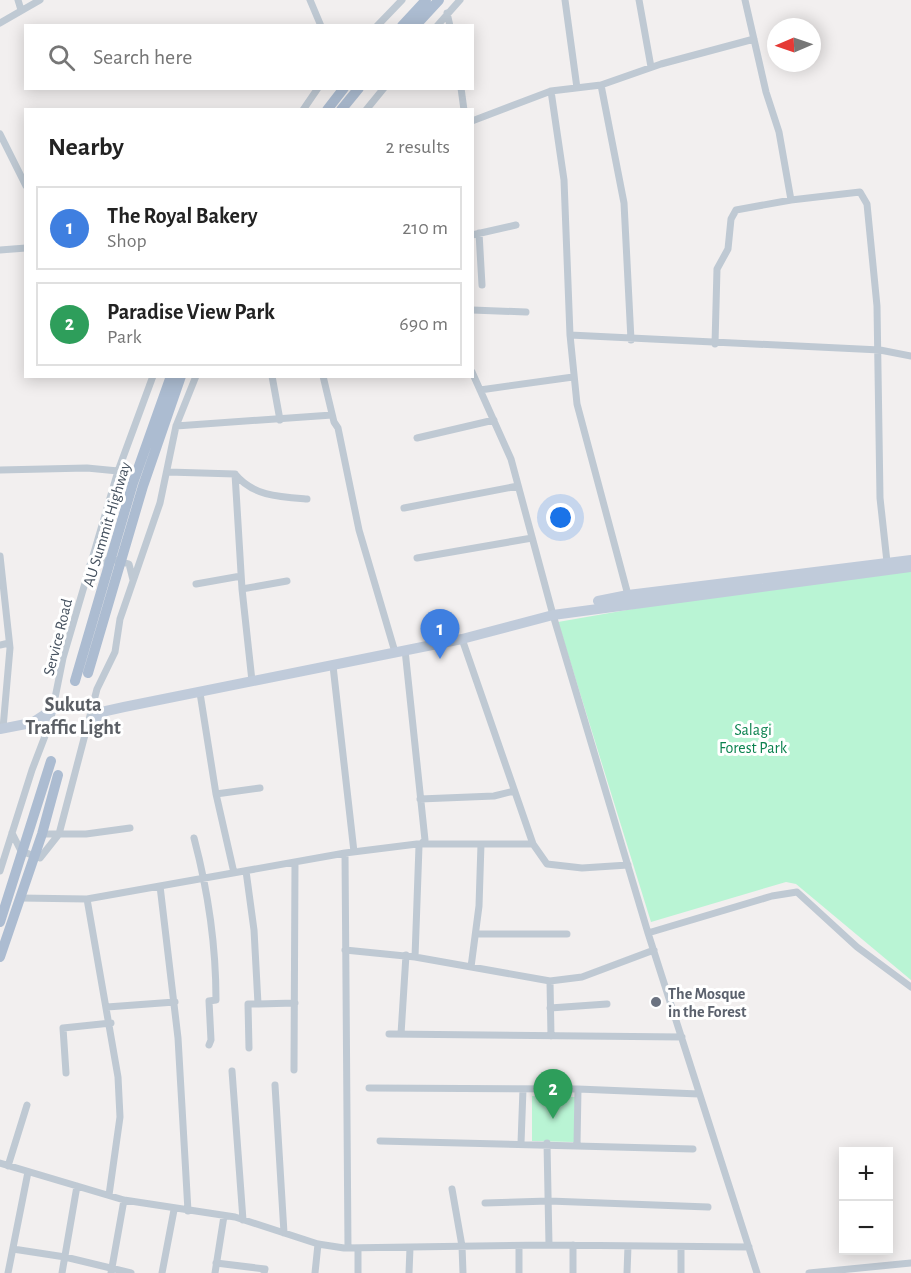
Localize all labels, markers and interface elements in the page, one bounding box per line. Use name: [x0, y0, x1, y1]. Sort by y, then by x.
north arrow: [767, 18, 821, 72]
search box: [24, 24, 474, 90]
icon: search: [45, 41, 78, 74]
text: Search here: [93, 46, 192, 68]
text: Nearby: [48, 134, 124, 160]
text: 2 results: [386, 137, 450, 157]
text: The Royal Bakery: [107, 205, 258, 227]
text: 1: [66, 218, 73, 238]
text: 210 m: [402, 218, 448, 238]
text: Shop: [107, 231, 147, 251]
text: Paradise View Park: [107, 301, 275, 323]
text: 2: [65, 314, 74, 334]
text: 690 m: [399, 314, 448, 334]
text: Park: [107, 327, 142, 347]
street label: AU Summit Highway: [80, 460, 135, 589]
your location: [546, 503, 575, 532]
street label: Service Road: [41, 597, 75, 677]
pin: 1: [420, 610, 460, 659]
district label: Sukuta Traffic Light: [25, 695, 121, 738]
park label: Salagi Forest Park: [719, 722, 788, 756]
place label: The Mosque in the Forest: [668, 986, 747, 1020]
marker: The Mosque in the Forest: [649, 995, 663, 1009]
pin: 2: [534, 1070, 572, 1119]
map controls: [839, 1147, 893, 1255]
button: +: [839, 1147, 893, 1201]
button: −: [839, 1201, 893, 1255]

